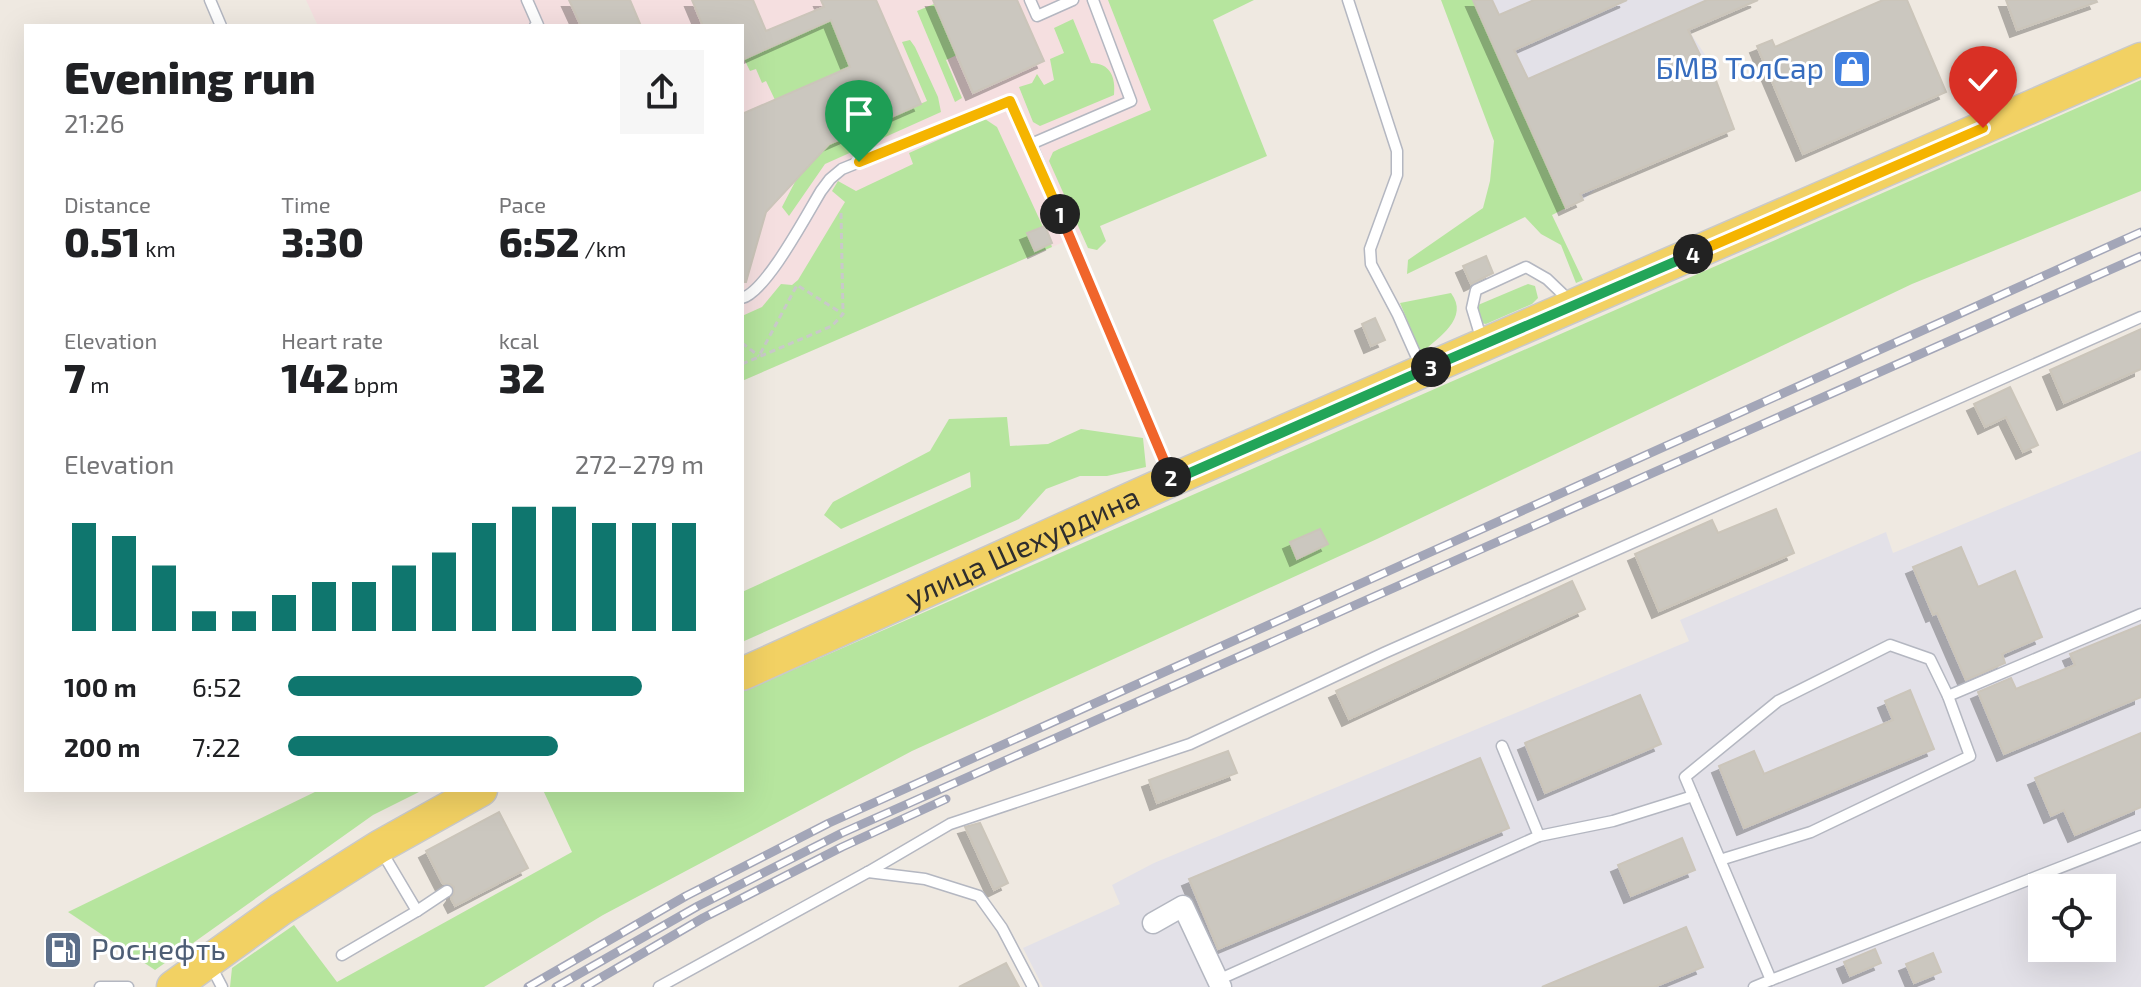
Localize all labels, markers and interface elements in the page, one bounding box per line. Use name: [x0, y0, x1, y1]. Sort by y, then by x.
pin: [1949, 46, 2017, 128]
shop icon: БМВ ТолСар: [1831, 48, 1873, 90]
place label: БМВ ТолСар: [1655, 49, 1824, 85]
text: Evening run: [64, 50, 316, 103]
button: share: [620, 50, 704, 134]
icon: check: [1961, 58, 2005, 102]
pin: [825, 80, 893, 162]
icon: arrive: [837, 92, 881, 136]
text: 21:26: [64, 107, 125, 138]
text: Distance: [64, 191, 151, 217]
text: Time: [281, 191, 331, 217]
text: Pace: [499, 191, 546, 217]
pin: 1: [1040, 194, 1080, 234]
text: 1: [1055, 201, 1065, 227]
text: 0.51: [64, 217, 140, 265]
text: 3:30: [281, 217, 364, 265]
text: 6:52: [499, 217, 579, 265]
pin: 4: [1673, 234, 1713, 274]
text: km: [140, 235, 176, 261]
text: /km: [579, 235, 626, 261]
text: 4: [1686, 241, 1700, 267]
text: Elevation: [64, 327, 157, 353]
text: Heart rate: [281, 327, 383, 353]
text: kcal: [499, 327, 539, 353]
pin: 3: [1411, 347, 1451, 387]
text: 7: [64, 353, 85, 401]
text: 142: [281, 353, 349, 401]
text: 32: [499, 353, 545, 401]
text: 3: [1425, 354, 1437, 380]
text: m: [85, 371, 110, 397]
text: bpm: [349, 371, 398, 397]
text: Elevation: [64, 448, 174, 479]
text: 272–279 m: [575, 448, 704, 479]
pin: 2: [1151, 457, 1191, 497]
text: 2: [1165, 464, 1177, 490]
street label: улица Шехурдина: [899, 477, 1145, 615]
text: 100 m: [64, 671, 137, 702]
text: 6:52: [192, 671, 242, 702]
text: 200 m: [64, 731, 140, 762]
text: 7:22: [192, 731, 241, 762]
map controls: [2028, 874, 2116, 962]
button: locate: [2028, 874, 2116, 962]
fuel station icon: Роснефть: [42, 929, 84, 971]
place label: Роснефть: [91, 930, 226, 966]

